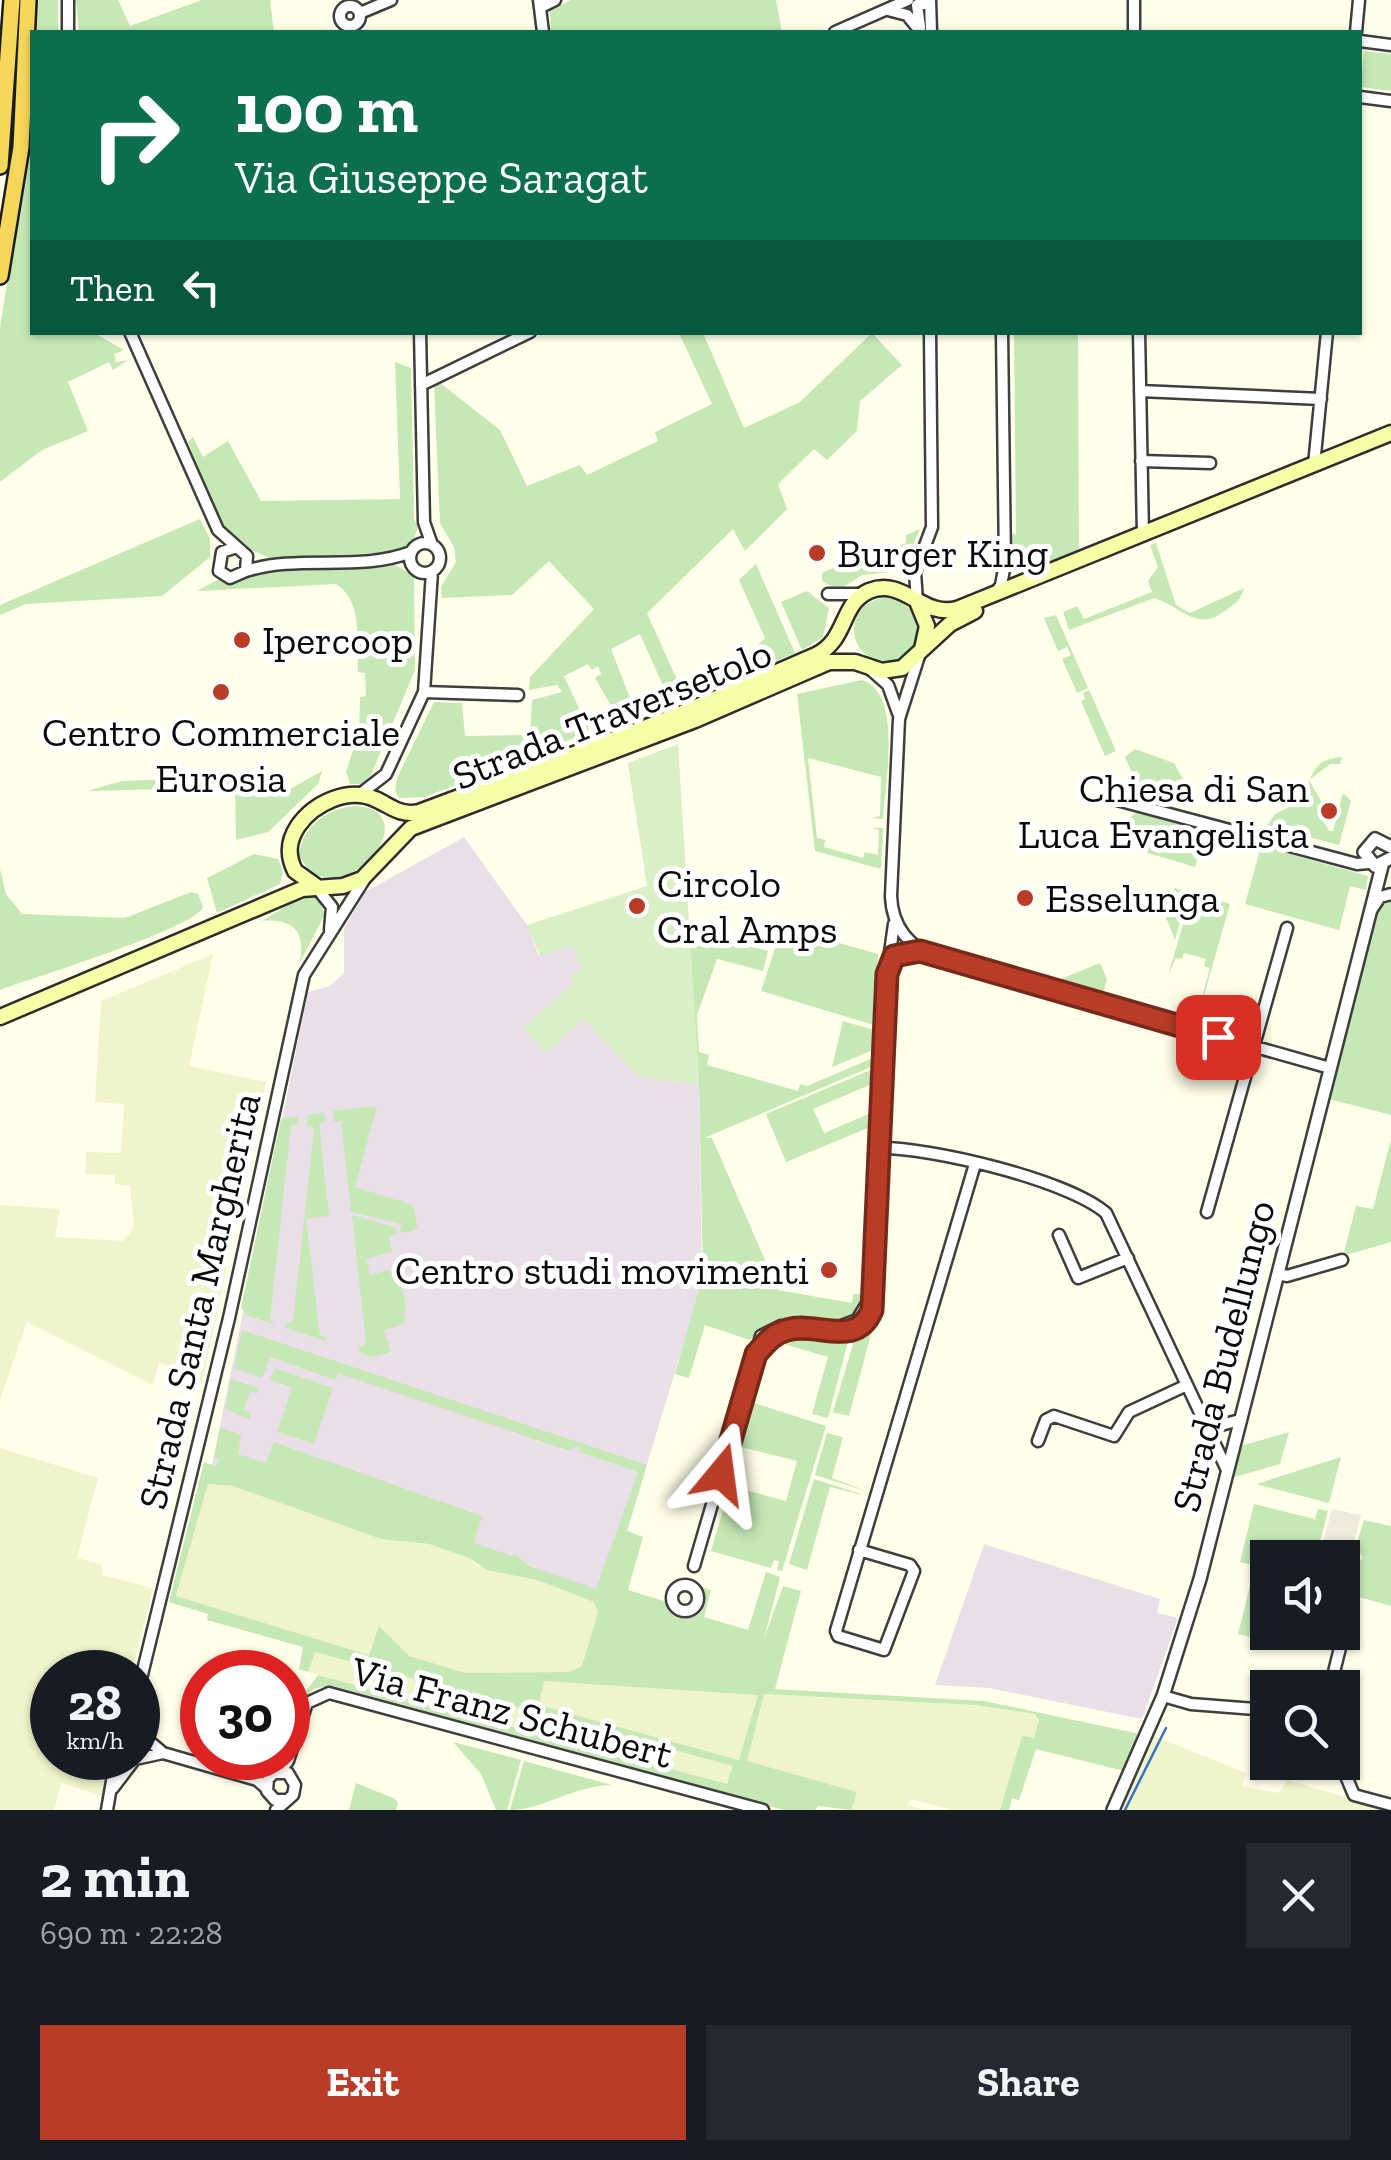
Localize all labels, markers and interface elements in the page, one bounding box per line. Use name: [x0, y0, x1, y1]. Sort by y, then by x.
text: 100 m: [235, 66, 418, 150]
icon: right: [70, 70, 200, 200]
text: Via Giuseppe Saragat: [235, 151, 648, 205]
icon: left: [174, 260, 229, 315]
text: Then: [70, 265, 154, 311]
place label: Burger King: [837, 529, 1048, 577]
marker: Burger King: [806, 542, 828, 564]
place label: Ipercoop: [262, 616, 413, 664]
street label: Strada Traversetolo: [446, 628, 778, 800]
marker: Ipercoop: [231, 629, 253, 651]
marker: Centro Commerciale Eurosia: [210, 681, 232, 703]
place label: Centro Commerciale Eurosia: [42, 708, 400, 802]
place label: Chiesa di San Luca Evangelista: [1018, 764, 1309, 858]
marker: Chiesa di San Luca Evangelista: [1318, 800, 1340, 822]
place label: Circolo Cral Amps: [657, 859, 837, 953]
place label: Esselunga: [1045, 874, 1220, 922]
marker: Esselunga: [1014, 887, 1036, 909]
marker: Circolo Cral Amps: [626, 895, 648, 917]
pin: [1176, 995, 1261, 1080]
icon: arrive: [1191, 1010, 1246, 1065]
street label: Strada Santa Margherita: [128, 1088, 270, 1514]
street label: Strada Budellungo: [1161, 1195, 1285, 1517]
place label: Centro studi movimenti: [395, 1246, 809, 1294]
marker: Centro studi movimenti: [818, 1259, 840, 1281]
position arrow: [669, 1422, 773, 1526]
map controls: [1250, 1540, 1360, 1780]
button: sound: [1250, 1540, 1360, 1650]
street label: Via Franz Schubert: [345, 1646, 678, 1778]
speed limit sign: 30: [180, 1650, 310, 1780]
button: search: [1250, 1670, 1360, 1780]
text: 28: [68, 1673, 122, 1733]
text: km/h: [66, 1725, 124, 1755]
text: 2 min: [40, 1840, 190, 1912]
button: close: [1246, 1843, 1351, 1948]
text: 690 m · 22:28: [40, 1914, 223, 1952]
button: Exit: [40, 2025, 686, 2140]
button: Share: [706, 2025, 1351, 2140]

